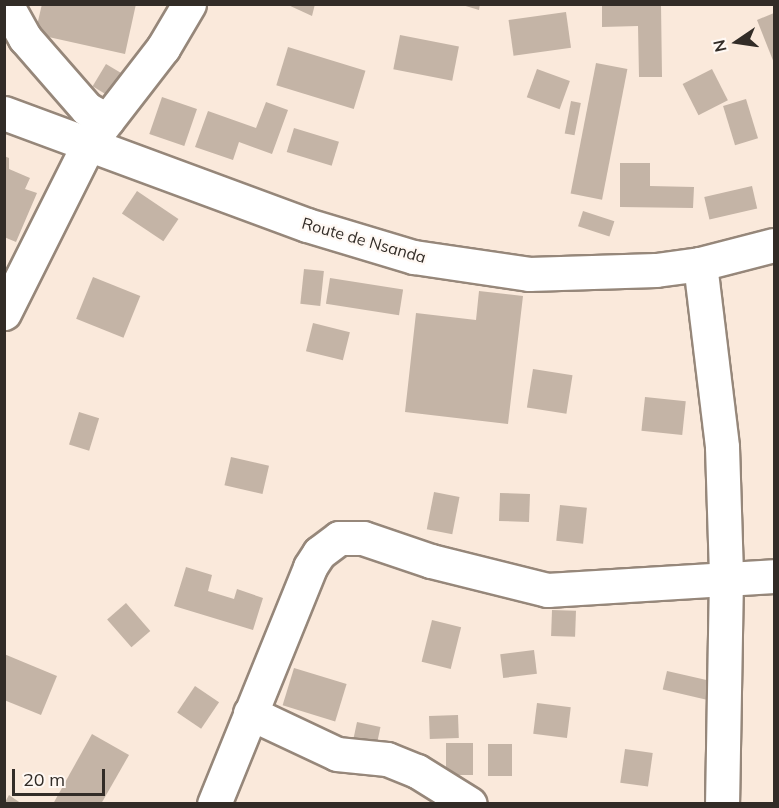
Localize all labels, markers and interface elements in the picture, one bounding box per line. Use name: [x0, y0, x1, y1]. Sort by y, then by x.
north arrow: [707, 12, 767, 72]
text: N: [708, 38, 731, 54]
street label: Route de Nsanda: [300, 213, 428, 267]
scale bar: [15, 757, 108, 795]
text: 20 m: [23, 768, 65, 791]

